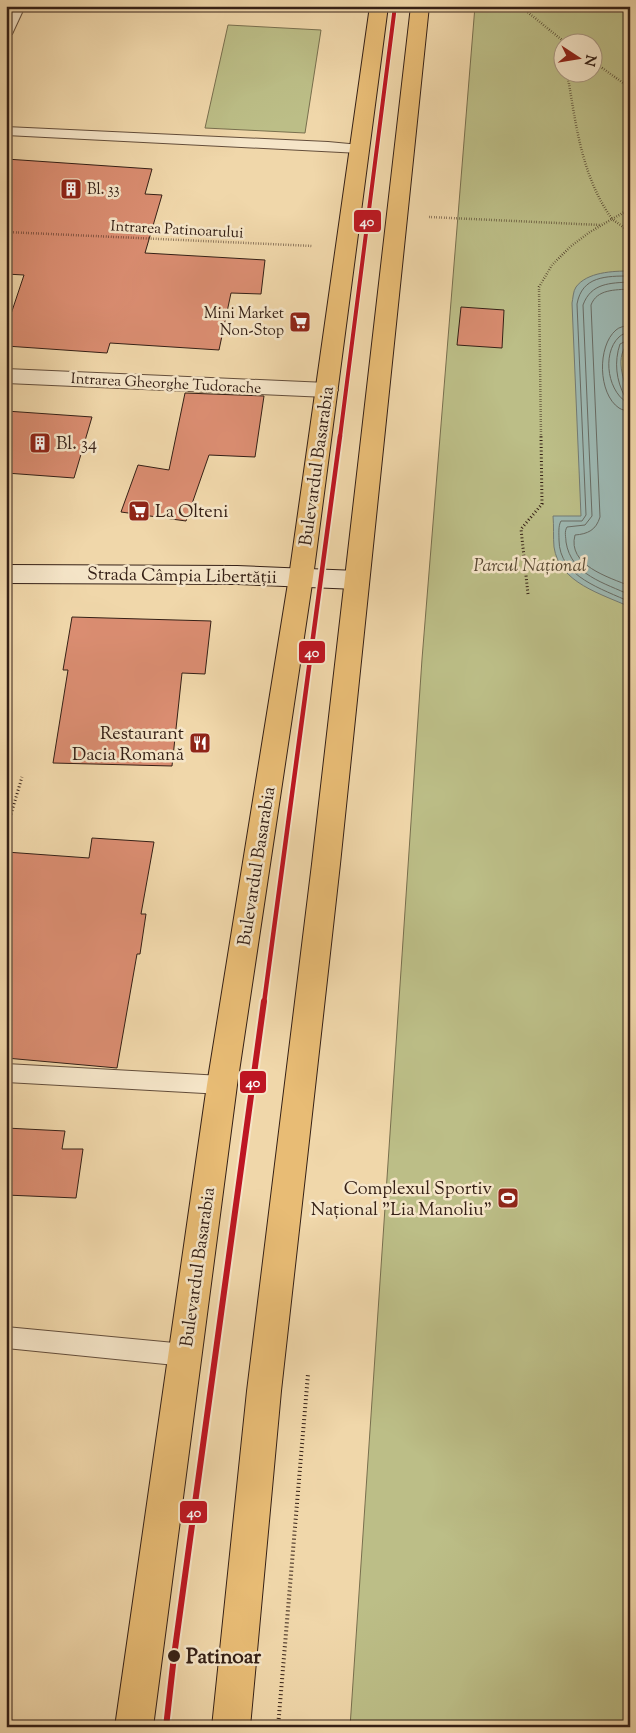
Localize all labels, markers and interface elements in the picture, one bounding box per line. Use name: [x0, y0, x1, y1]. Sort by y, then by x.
north arrow: [554, 32, 604, 82]
text: N: [578, 53, 600, 68]
building icon: Bl. 33: [59, 177, 83, 201]
place label: Bl. 33: [87, 180, 120, 201]
line badge: 40: [353, 209, 382, 233]
text: 40: [359, 213, 375, 233]
street label: Intrarea Patinoarului: [110, 217, 244, 244]
place label: Mini Market Non-Stop: [204, 304, 284, 342]
supermarket icon: Mini Market Non-Stop: [288, 310, 312, 334]
street label: Intrarea Gheorghe Tudorache: [70, 369, 262, 400]
street label: Bulevardul Basarabia: [294, 385, 342, 548]
building icon: Bl. 34: [28, 431, 52, 455]
place label: Bl. 34: [56, 432, 97, 458]
supermarket icon: La Olteni: [127, 499, 151, 523]
place label: La Olteni: [155, 500, 228, 526]
park label: Parcul Național: [474, 554, 587, 580]
street label: Strada Câmpia Libertății: [87, 562, 277, 592]
line badge: 40: [298, 640, 326, 664]
text: 40: [304, 644, 320, 664]
place label: Restaurant Dacia Romană: [72, 722, 184, 769]
restaurant icon: Restaurant Dacia Romană: [188, 731, 212, 755]
street label: Bulevardul Basarabia: [233, 785, 283, 948]
line badge: 40: [239, 1070, 267, 1094]
text: 40: [245, 1074, 261, 1094]
place label: Complexul Sportiv Național "Lia Manoliu": [311, 1177, 493, 1224]
street label: Bulevardul Basarabia: [175, 1186, 223, 1349]
sports icon: Complexul Sportiv Național "Lia Manoliu": [496, 1186, 520, 1210]
line badge: 40: [179, 1500, 208, 1524]
text: 40: [186, 1504, 202, 1524]
place label: Patinoar: [186, 1643, 261, 1673]
marker: Patinoar: [166, 1648, 182, 1664]

